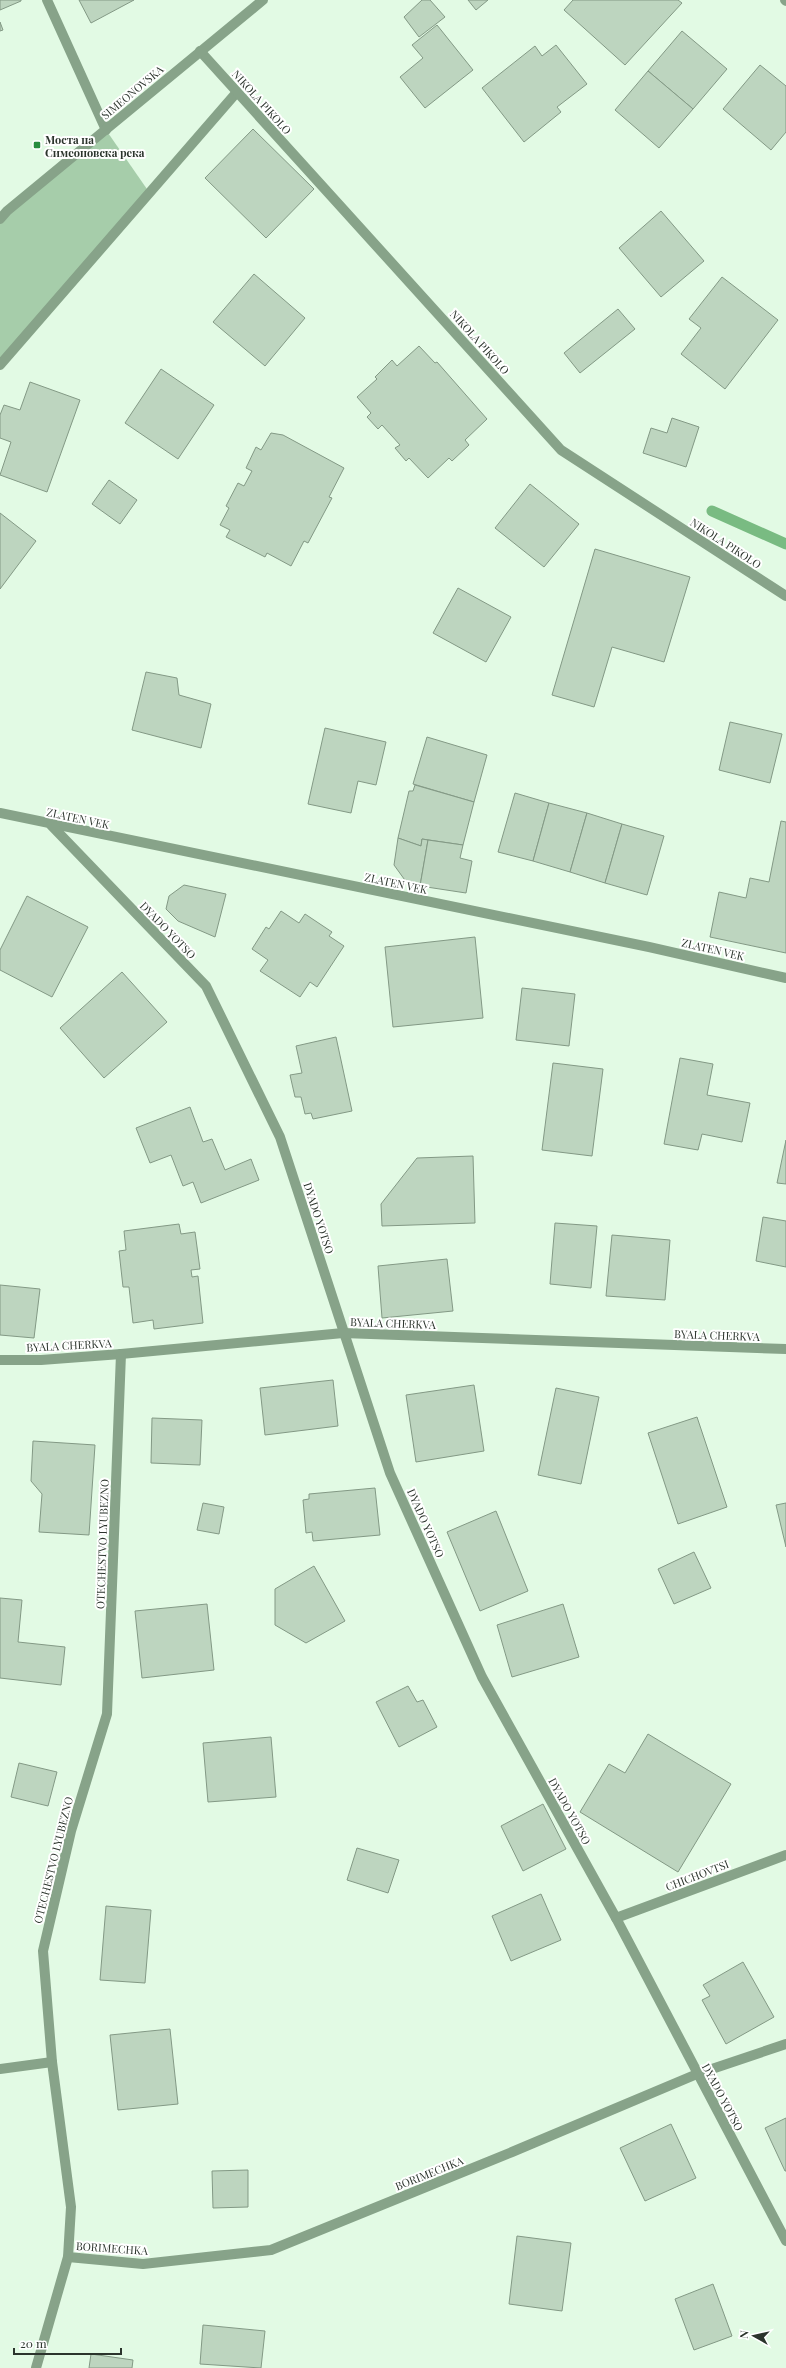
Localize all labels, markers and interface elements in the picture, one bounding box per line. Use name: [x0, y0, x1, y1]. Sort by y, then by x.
street label: SIMEONOVSKA: [98, 62, 166, 122]
street label: NIKOLA PIKOLO: [229, 67, 295, 137]
place label: Моста на Симеоновска река: [45, 132, 145, 160]
marker: Моста на Симеоновска река: [32, 140, 42, 150]
street label: NIKOLA PIKOLO: [447, 307, 513, 377]
street label: NIKOLA PIKOLO: [688, 514, 764, 572]
street label: ZLATEN VEK: [45, 804, 112, 832]
street label: ZLATEN VEK: [363, 869, 430, 897]
street label: DYADO YOTSO: [137, 898, 199, 962]
street label: ZLATEN VEK: [680, 935, 747, 964]
street label: DYADO YOTSO: [300, 1180, 338, 1256]
street label: BYALA CHERKVA: [350, 1314, 436, 1332]
street label: BYALA CHERKVA: [674, 1326, 760, 1344]
street label: BYALA CHERKVA: [26, 1335, 112, 1355]
street label: OTECHESTVO LYUBEZNO: [92, 1479, 112, 1609]
street label: DYADO YOTSO: [404, 1486, 448, 1560]
street label: DYADO YOTSO: [545, 1775, 595, 1847]
street label: OTECHESTVO LYUBEZNO: [30, 1795, 76, 1925]
street label: CHICHOVTSI: [663, 1856, 731, 1894]
street label: DYADO YOTSO: [699, 2061, 747, 2133]
street label: BORIMECHKA: [393, 2153, 465, 2193]
street label: BORIMECHKA: [76, 2238, 149, 2258]
north arrow: [734, 2316, 774, 2356]
scale bar: [14, 2330, 121, 2356]
text: N: [736, 2330, 752, 2340]
text: 20 m: [20, 2335, 47, 2351]

